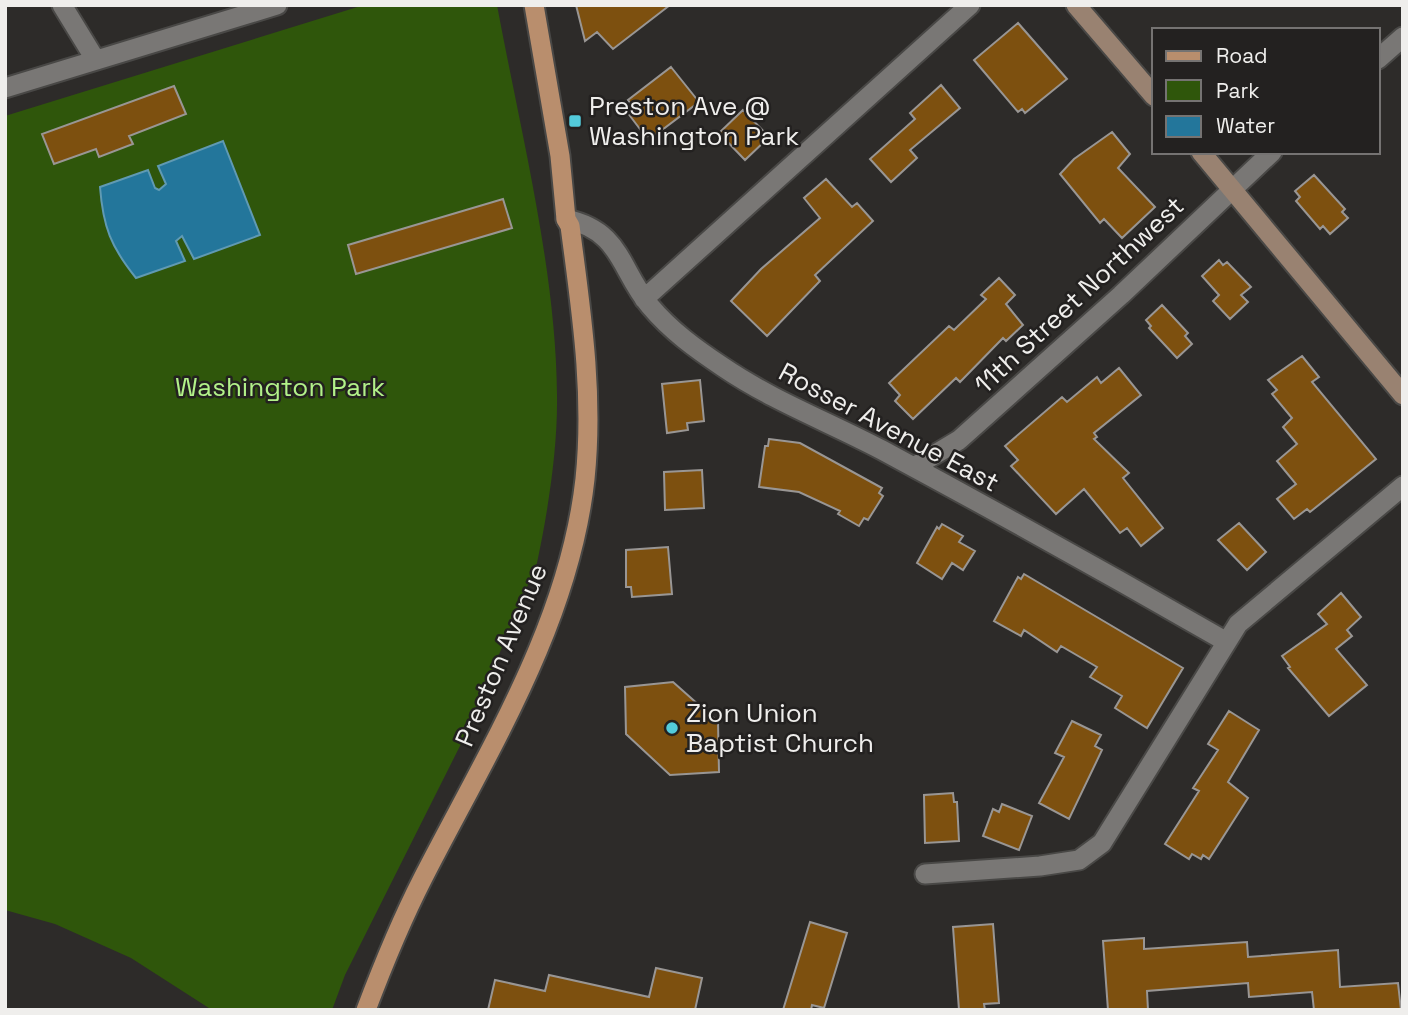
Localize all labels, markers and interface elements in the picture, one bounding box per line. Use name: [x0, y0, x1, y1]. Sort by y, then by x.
legend: [1152, 28, 1380, 154]
text: Road: [1216, 42, 1268, 69]
text: Park: [1216, 77, 1260, 104]
place label: Preston Ave @ Washington Park: [589, 89, 799, 153]
text: Water: [1216, 112, 1275, 139]
marker: Preston Ave @ Washington Park: [567, 113, 583, 129]
street label: 11th Street Northwest: [967, 189, 1191, 401]
street label: Rosser Avenue East: [773, 355, 1005, 499]
park label: Washington Park: [175, 370, 385, 404]
street label: Preston Avenue: [447, 558, 555, 752]
place label: Zion Union Baptist Church: [686, 696, 874, 760]
marker: Zion Union Baptist Church: [664, 720, 680, 736]

